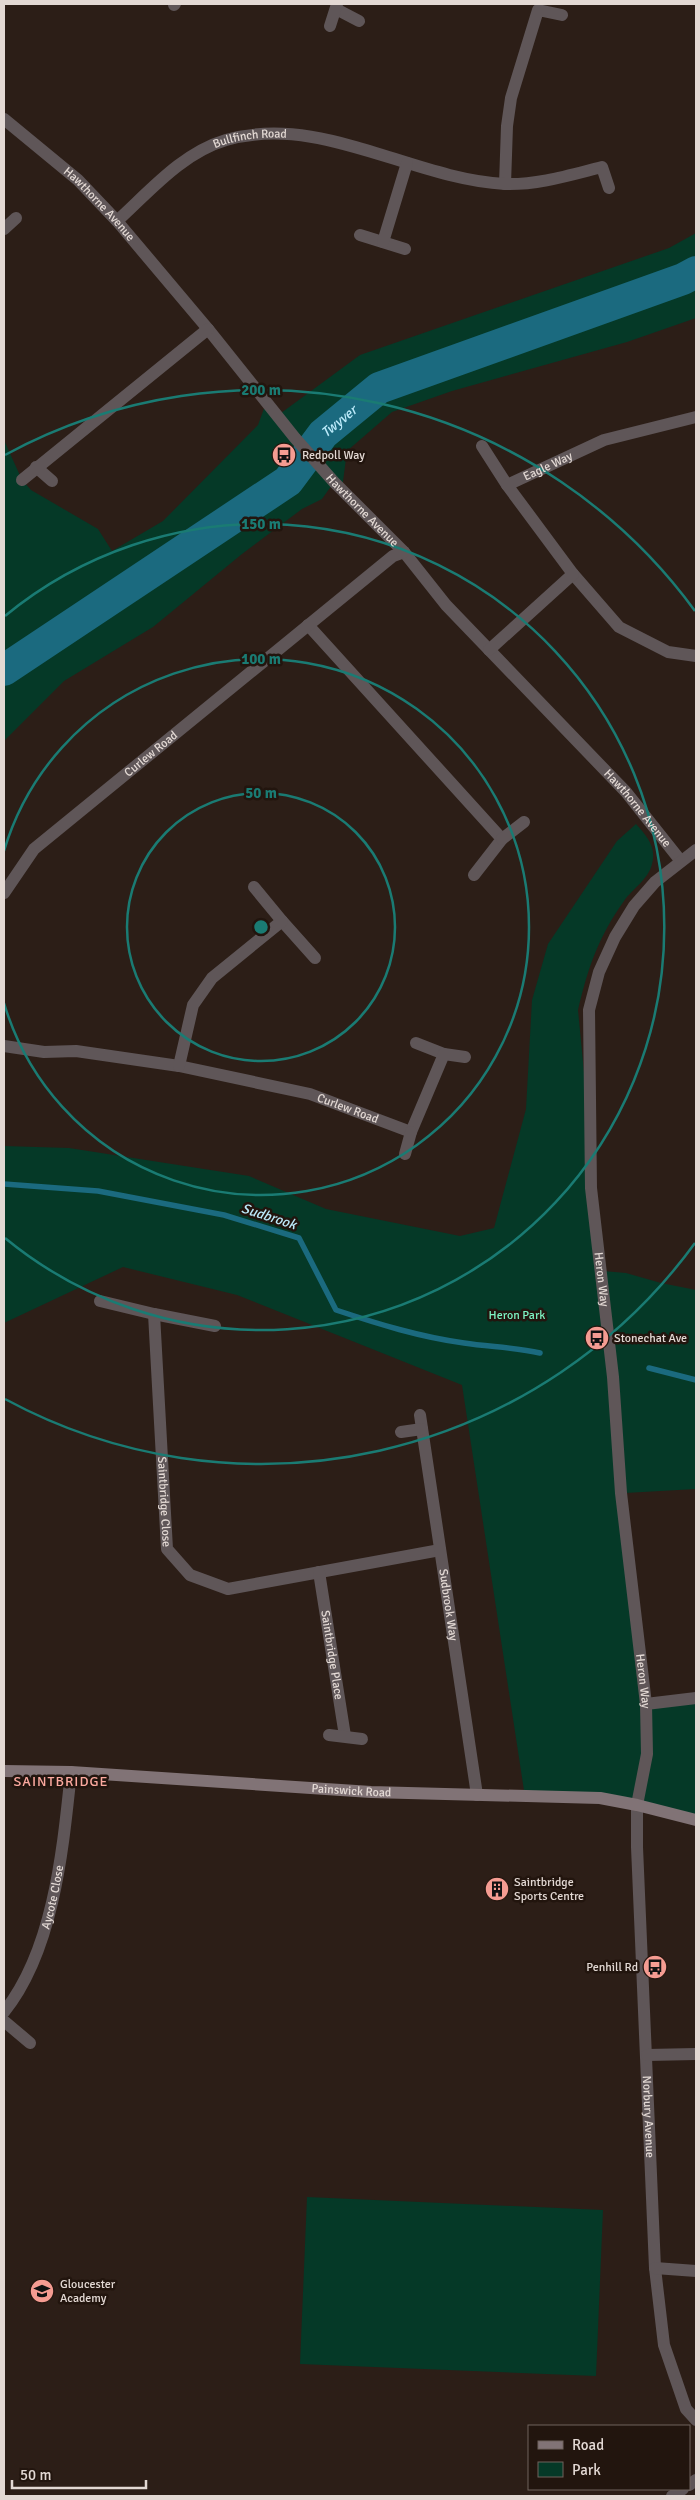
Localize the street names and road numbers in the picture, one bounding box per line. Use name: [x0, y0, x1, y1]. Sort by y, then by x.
street label: Bullfinch Road: [211, 127, 287, 152]
street label: Hawthorne Avenue: [60, 164, 138, 245]
street label: Eagle Way: [521, 449, 575, 484]
street label: Hawthorne Avenue: [322, 471, 402, 550]
street label: Curlew Road: [121, 728, 181, 780]
street label: Hawthorne Avenue: [600, 766, 674, 851]
street label: Curlew Road: [315, 1090, 381, 1127]
street label: Heron Way: [591, 1251, 612, 1308]
street label: Saintbridge Close: [154, 1456, 174, 1547]
street label: Sudbrook Way: [435, 1568, 461, 1642]
street label: Saintbridge Place: [317, 1609, 346, 1701]
street label: Heron Way: [632, 1653, 653, 1709]
street label: Painswick Road: [311, 1781, 391, 1801]
street label: Aycote Close: [38, 1864, 67, 1931]
street label: Norbury Avenue: [639, 2075, 657, 2158]

